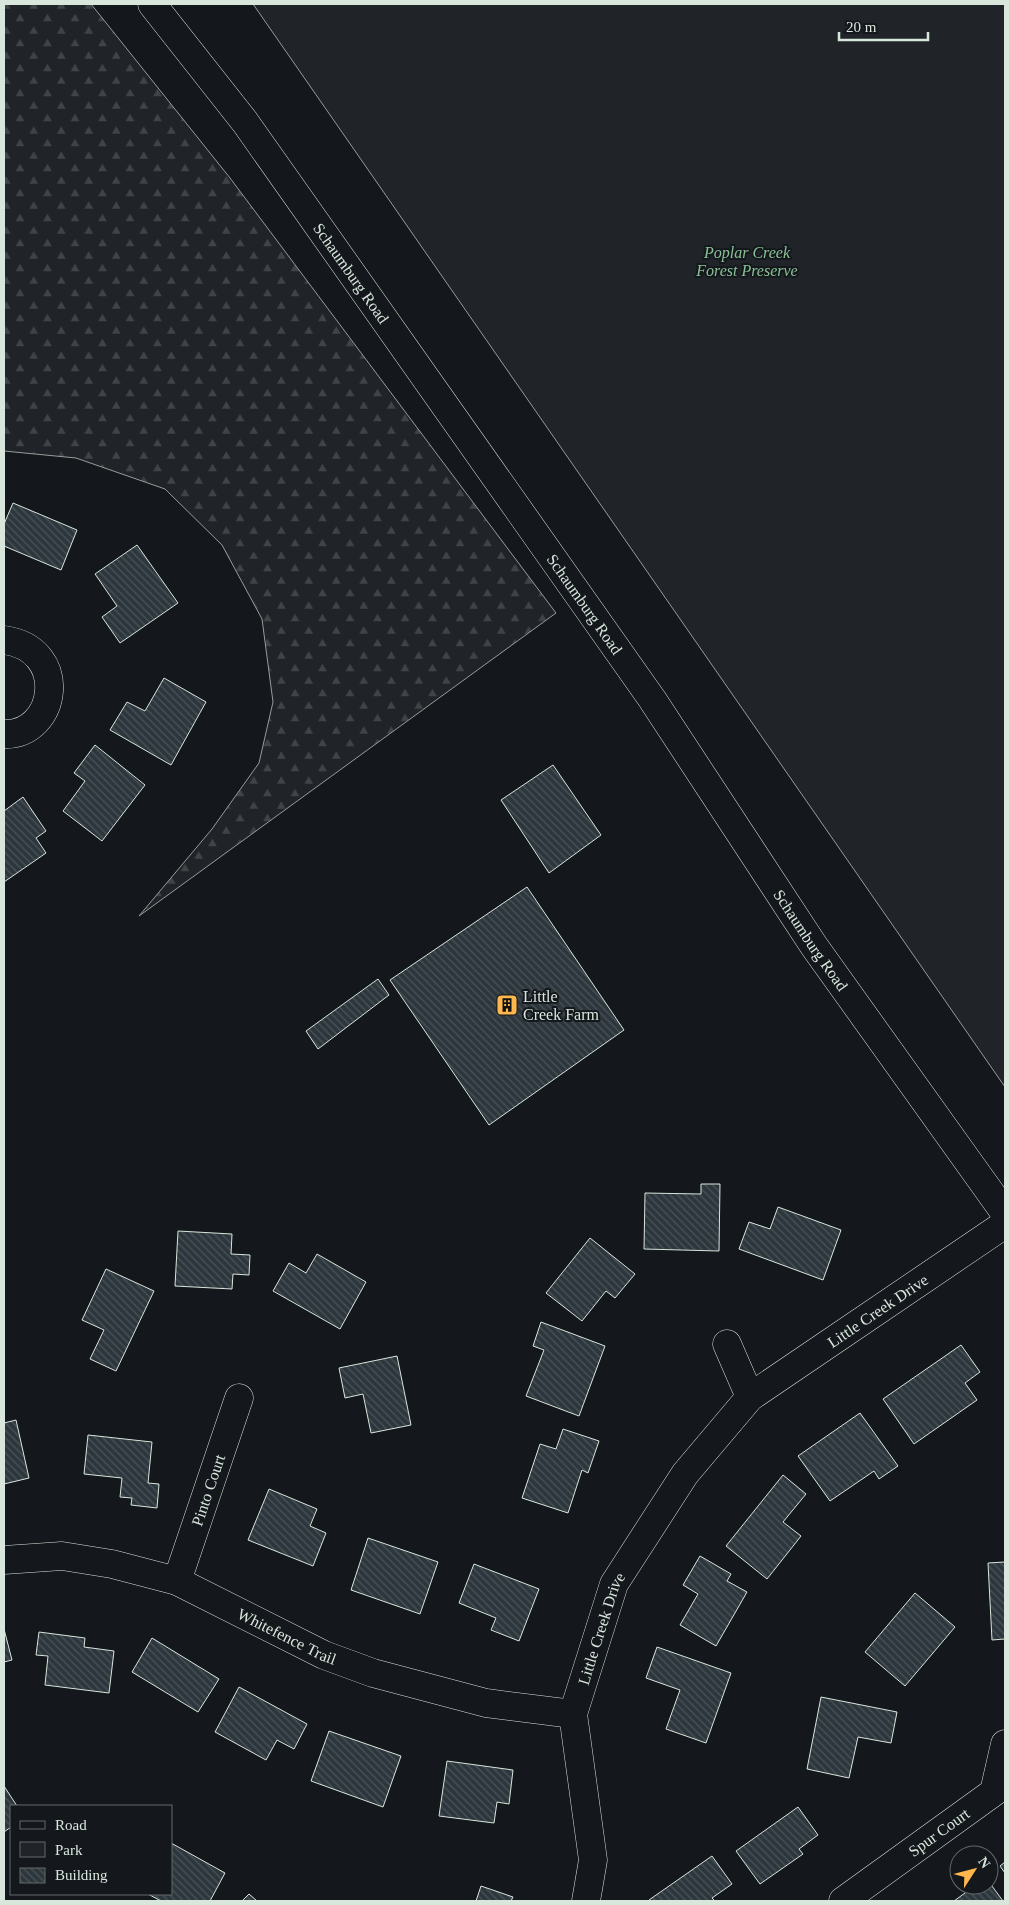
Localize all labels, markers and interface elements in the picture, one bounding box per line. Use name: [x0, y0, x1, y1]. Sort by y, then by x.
scale bar: [839, 10, 928, 42]
text: 20 m: [846, 19, 877, 35]
street label: Schaumburg Road: [310, 220, 392, 327]
park label: Poplar Creek Forest Preserve: [695, 244, 798, 279]
street label: Schaumburg Road: [543, 551, 626, 657]
street label: Schaumburg Road: [770, 886, 851, 994]
place label: Little Creek Farm: [523, 988, 600, 1023]
building icon: Little Creek Farm: [495, 993, 519, 1017]
street label: Little Creek Drive: [824, 1271, 931, 1351]
street label: Pinto Court: [188, 1452, 228, 1528]
street label: Little Creek Drive: [575, 1569, 628, 1687]
street label: Whitefence Trail: [235, 1605, 339, 1668]
street label: Spur Court: [905, 1804, 973, 1860]
legend: [10, 1805, 172, 1895]
text: Road: [55, 1817, 87, 1833]
text: Park: [55, 1842, 83, 1858]
north arrow: [949, 1845, 999, 1895]
text: N: [975, 1854, 993, 1871]
text: Building: [55, 1867, 108, 1883]

